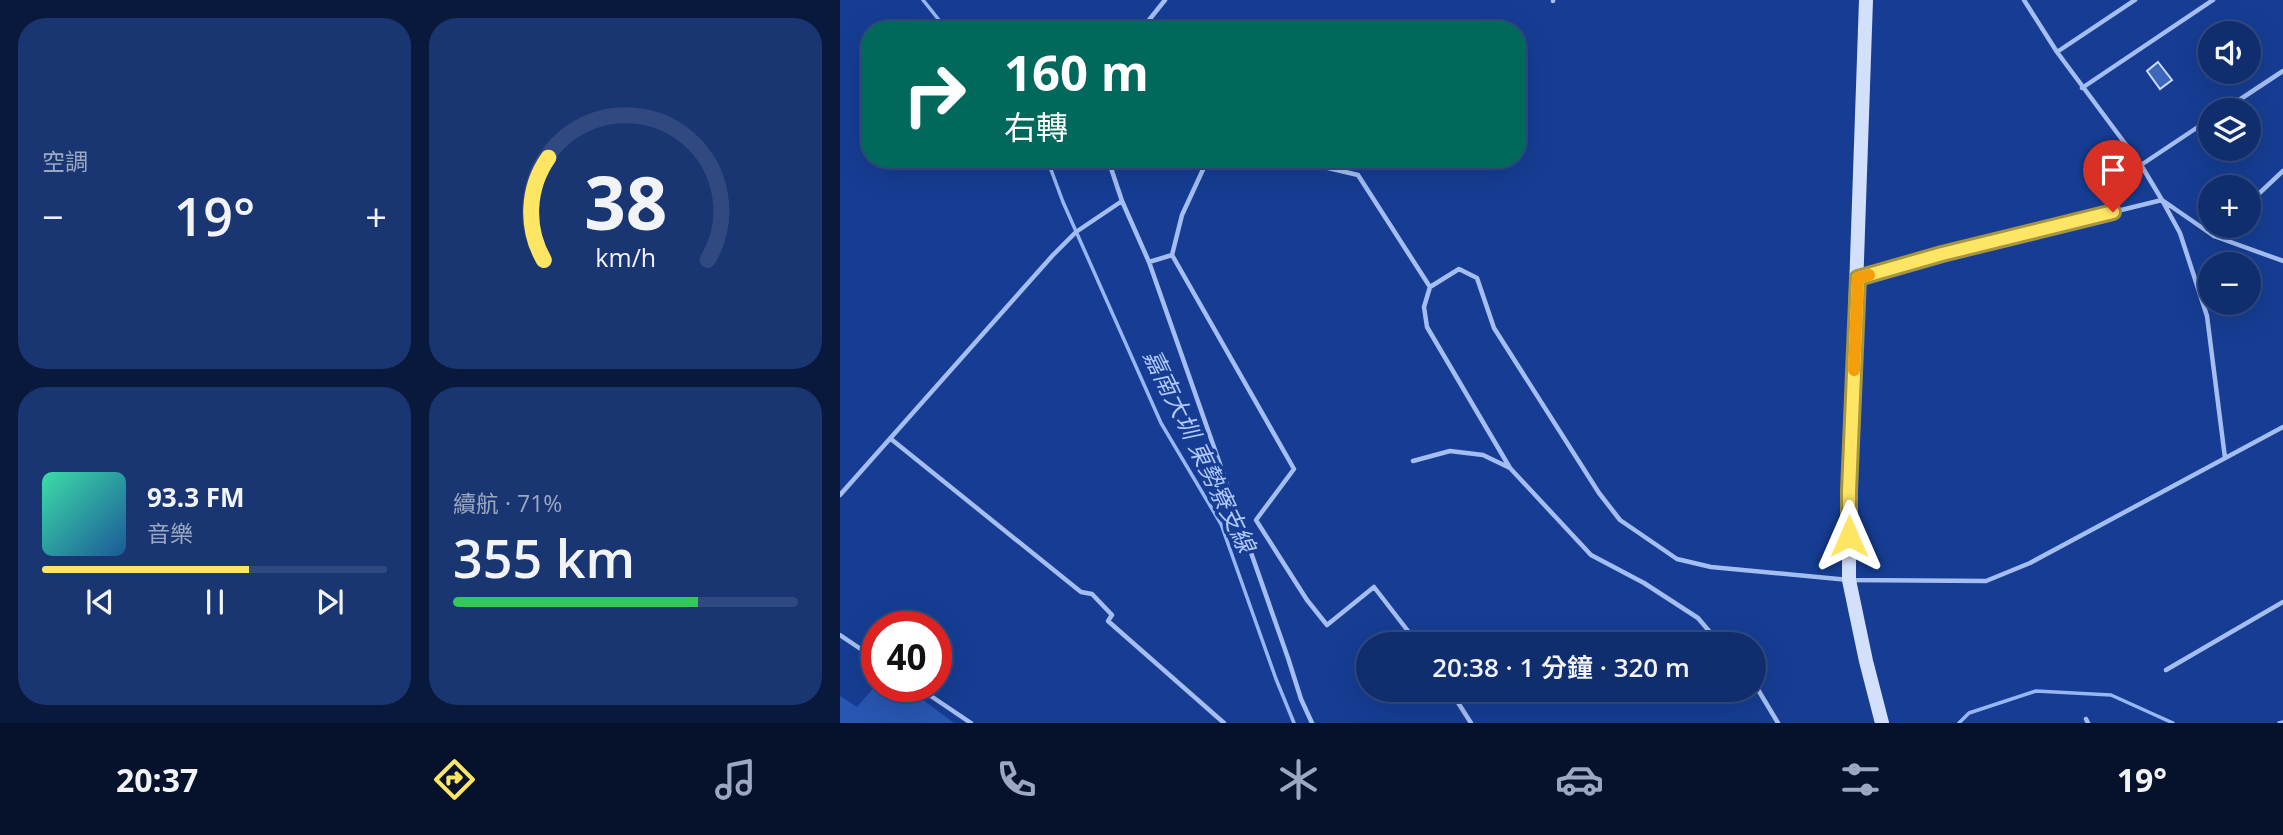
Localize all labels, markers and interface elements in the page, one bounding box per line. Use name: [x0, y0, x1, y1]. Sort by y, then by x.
map controls: [2198, 21, 2261, 315]
button: sound: [2198, 21, 2261, 84]
text: 160 m: [1004, 39, 1149, 105]
icon: right: [889, 49, 980, 140]
button: layers: [2198, 98, 2261, 161]
text: 右轉: [1004, 105, 1068, 148]
pin: [2083, 140, 2143, 212]
text: 空調: [42, 145, 88, 177]
icon: arrive: [2094, 151, 2132, 189]
text: 38: [584, 152, 667, 251]
button: +: [2198, 175, 2261, 238]
text: 19°: [174, 180, 255, 251]
text: −: [42, 190, 64, 242]
text: +: [365, 190, 387, 242]
text: km/h: [595, 239, 656, 273]
button: −: [2198, 252, 2261, 315]
water label: 嘉南大圳 東勢寮支線: [1137, 343, 1265, 560]
text: 93.3 FM: [147, 479, 245, 515]
text: 續航 · 71%: [453, 487, 562, 519]
position arrow: [1812, 499, 1886, 573]
text: 音樂: [147, 517, 193, 549]
text: 355 km: [453, 522, 635, 593]
icon: previous: [81, 583, 119, 621]
icon: pause: [196, 583, 234, 621]
icon: next: [311, 583, 349, 621]
speed limit sign: 40: [861, 611, 952, 702]
text: 20:38 · 1 分鐘 · 320 m: [1432, 649, 1690, 685]
icon: directions: [430, 755, 479, 804]
icon: music: [711, 755, 760, 804]
icon: phone: [992, 755, 1041, 804]
icon: climate: [1274, 755, 1323, 804]
icon: car: [1555, 755, 1604, 804]
icon: filters: [1836, 755, 1885, 804]
text: 20:37: [116, 758, 198, 801]
text: 19°: [2117, 758, 2167, 801]

